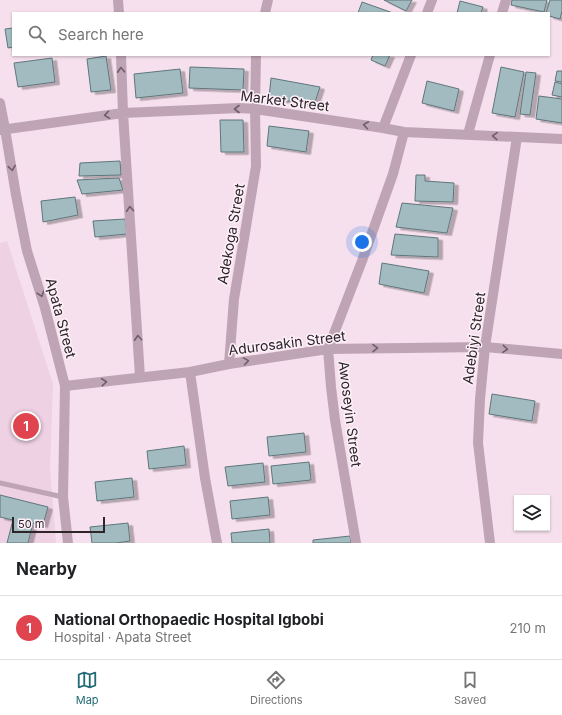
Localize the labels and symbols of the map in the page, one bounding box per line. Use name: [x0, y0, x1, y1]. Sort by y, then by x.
one-way arrow: [117, 67, 126, 73]
street label: Market Street: [240, 87, 331, 114]
one-way arrow: [234, 105, 240, 113]
one-way arrow: [104, 110, 110, 119]
one-way arrow: [363, 121, 369, 130]
one-way arrow: [492, 131, 498, 140]
one-way arrow: [7, 165, 16, 171]
street label: Adekoga Street: [213, 182, 248, 286]
one-way arrow: [125, 206, 134, 212]
your location: [352, 232, 372, 252]
street label: Apata Street: [43, 276, 80, 360]
one-way arrow: [36, 290, 45, 297]
street label: Adebiyi Street: [459, 290, 488, 385]
street label: Adurosakin Street: [227, 327, 347, 358]
one-way arrow: [134, 335, 142, 341]
one-way arrow: [372, 344, 378, 352]
one-way arrow: [502, 344, 508, 353]
one-way arrow: [243, 357, 249, 366]
street label: Awoseyin Street: [336, 360, 365, 468]
one-way arrow: [101, 377, 107, 386]
pin: 1: [13, 411, 39, 441]
scale bar: [12, 515, 105, 534]

